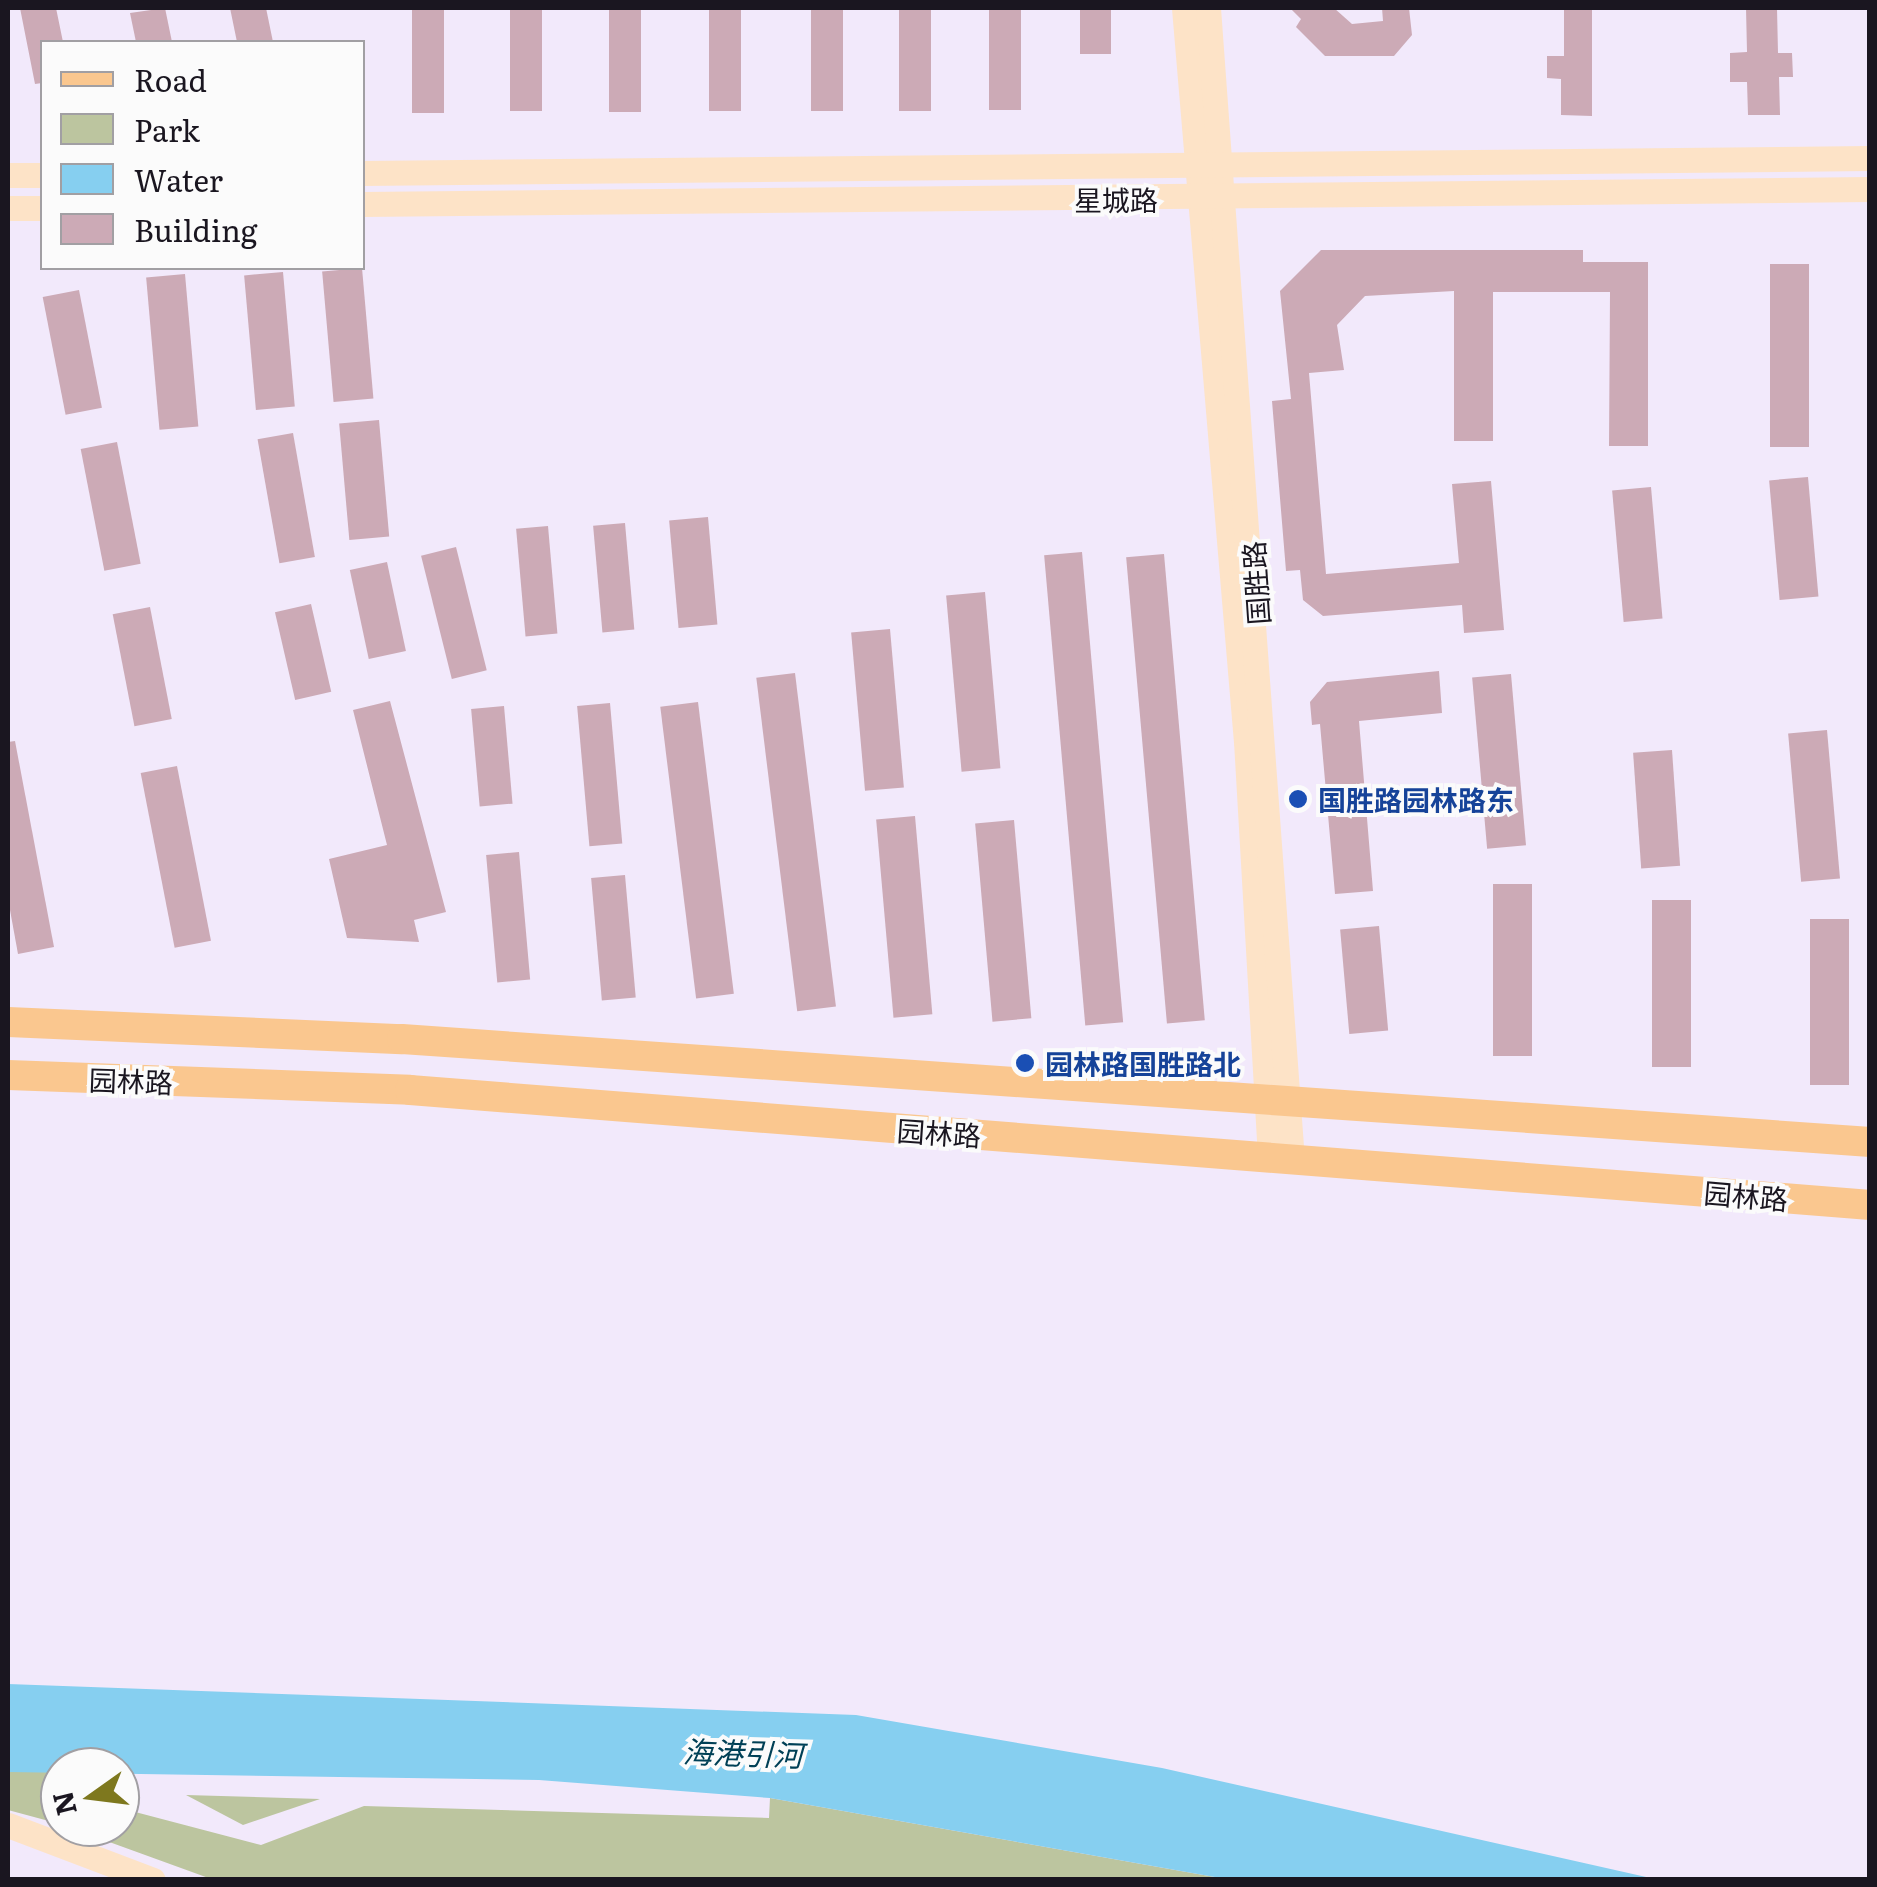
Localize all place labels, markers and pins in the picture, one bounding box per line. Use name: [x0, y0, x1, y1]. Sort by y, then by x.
place label: 国胜路园林路东: [1318, 782, 1514, 816]
marker: 国胜路园林路东: [1287, 788, 1309, 810]
place label: 园林路国胜路北: [1045, 1046, 1241, 1080]
marker: 园林路国胜路北: [1014, 1052, 1036, 1074]

